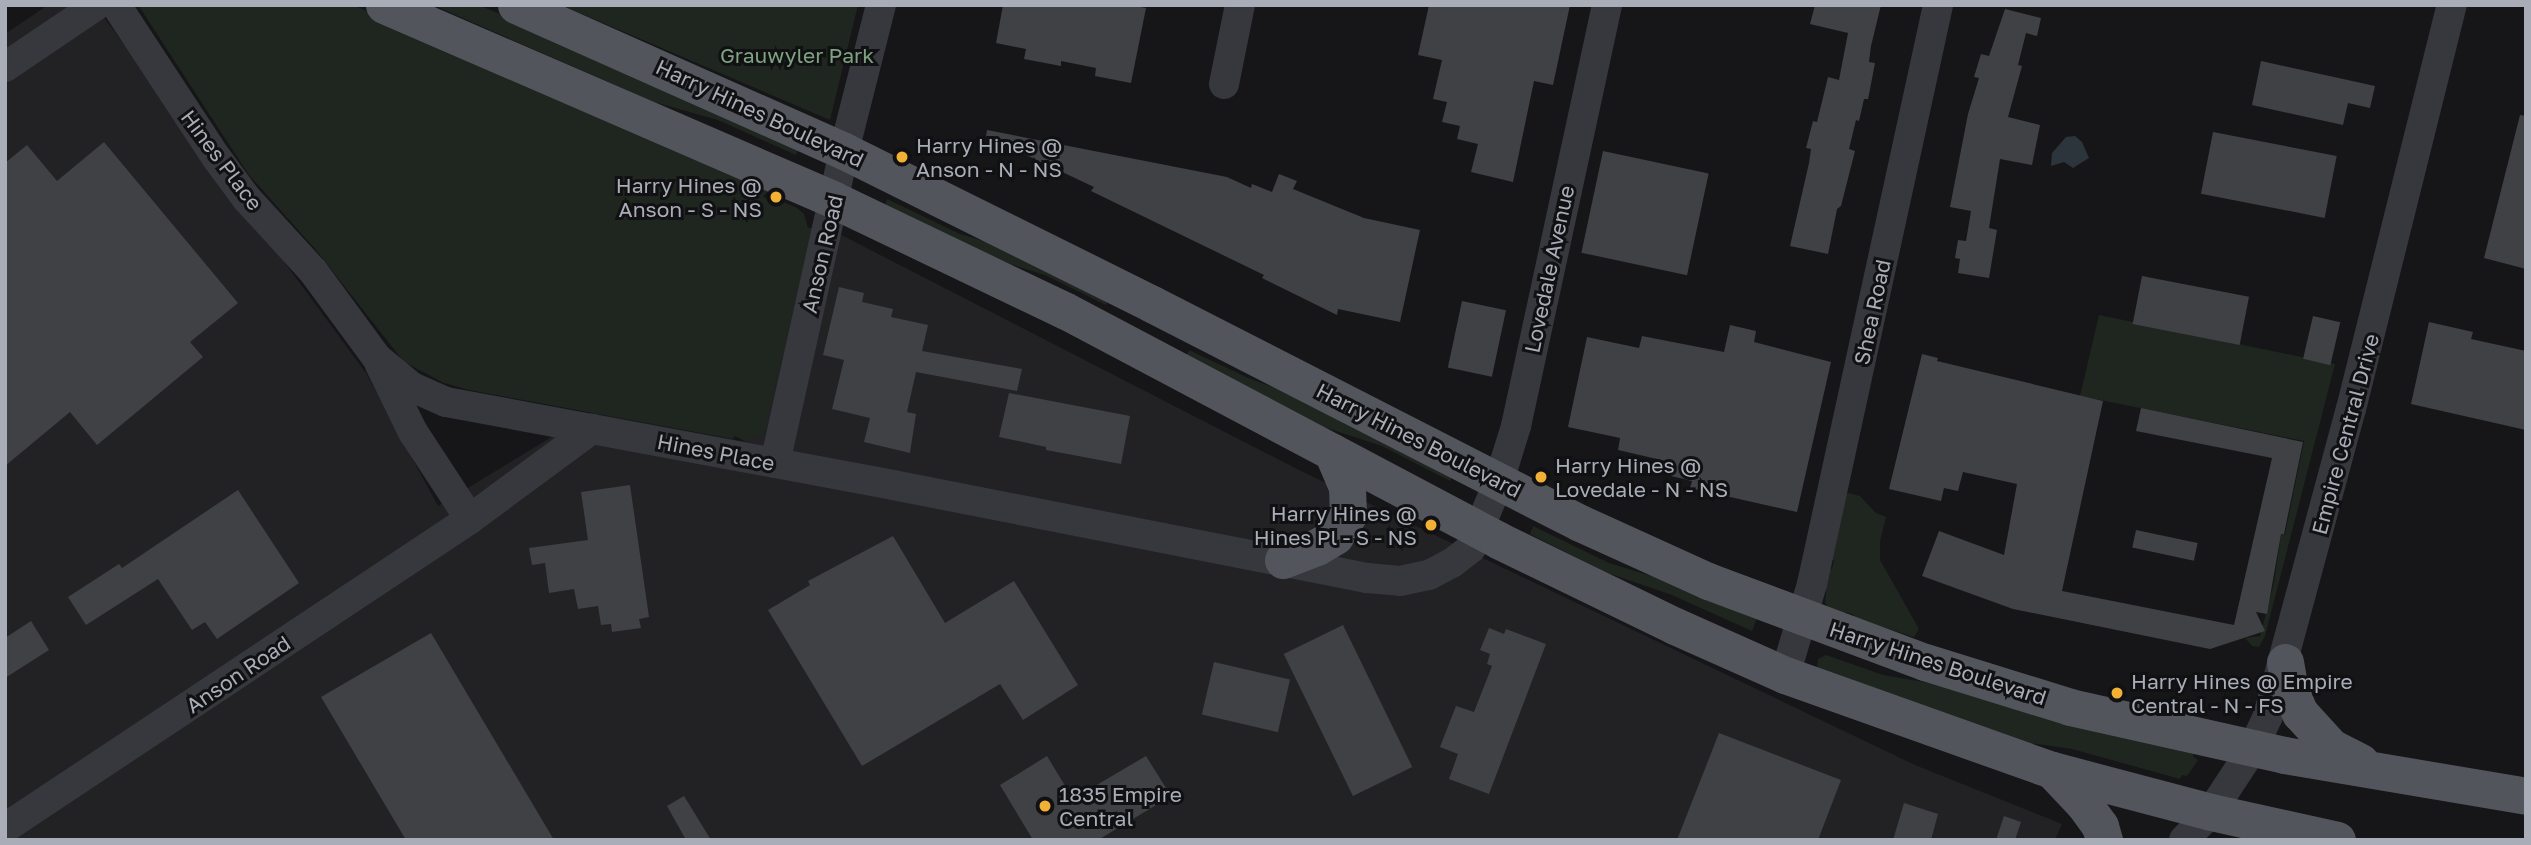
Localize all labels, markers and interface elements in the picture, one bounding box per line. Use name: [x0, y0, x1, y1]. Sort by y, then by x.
park label: Grauwyler Park: [720, 42, 874, 68]
street label: Harry Hines Boulevard: [652, 54, 868, 172]
street label: Hines Place: [176, 105, 268, 215]
place label: Harry Hines @ Anson - N - NS: [916, 132, 1062, 182]
marker: Harry Hines @ Anson - N - NS: [894, 149, 910, 165]
place label: Harry Hines @ Anson - S - NS: [616, 172, 762, 222]
street label: Lovedale Avenue: [1519, 183, 1579, 355]
marker: Harry Hines @ Anson - S - NS: [768, 189, 784, 205]
street label: Anson Road: [796, 193, 848, 315]
street label: Shea Road: [1849, 257, 1895, 367]
street label: Empire Central Drive: [2306, 331, 2384, 537]
street label: Harry Hines Boulevard: [1312, 377, 1526, 503]
street label: Hines Place: [655, 428, 777, 476]
place label: Harry Hines @ Lovedale - N - NS: [1555, 452, 1728, 502]
marker: Harry Hines @ Lovedale - N - NS: [1533, 469, 1549, 485]
place label: Harry Hines @ Hines Pl - S - NS: [1254, 500, 1417, 550]
marker: Harry Hines @ Hines Pl - S - NS: [1423, 517, 1439, 533]
street label: Harry Hines Boulevard: [1826, 616, 2050, 710]
street label: Anson Road: [181, 630, 295, 718]
place label: Harry Hines @ Empire Central - N - FS: [2131, 668, 2353, 718]
marker: Harry Hines @ Empire Central - N - FS: [2109, 685, 2125, 701]
place label: 1835 Empire Central: [1059, 781, 1182, 831]
marker: 1835 Empire Central: [1037, 798, 1053, 814]

